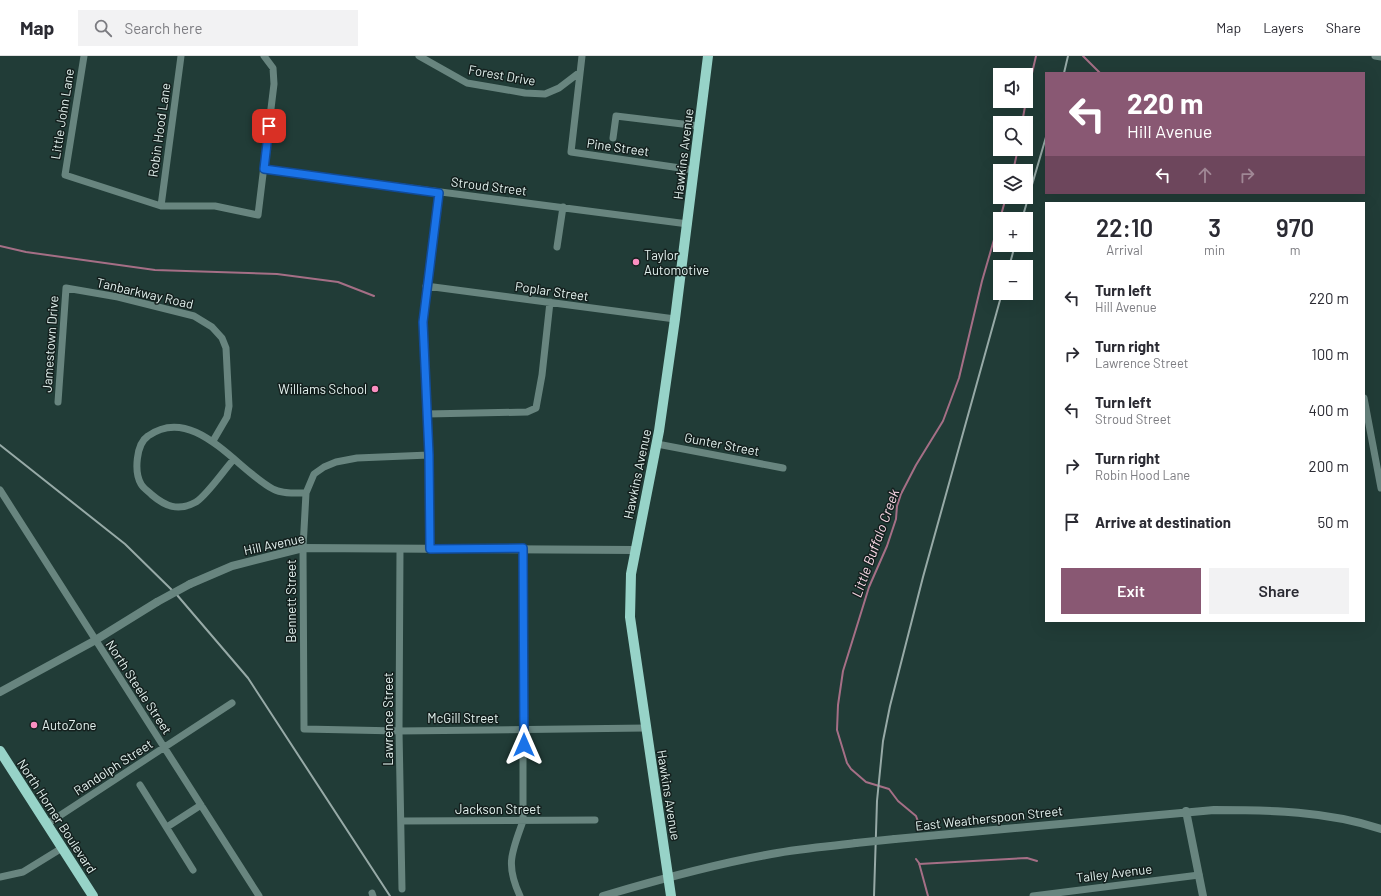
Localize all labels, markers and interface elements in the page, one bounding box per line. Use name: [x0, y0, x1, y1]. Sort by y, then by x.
search box: [78, 10, 358, 46]
text: Map: [20, 16, 54, 39]
icon: search: [92, 17, 114, 39]
text: Search here: [124, 19, 202, 37]
text: Map: [1216, 19, 1241, 36]
text: Layers: [1263, 19, 1304, 36]
text: Share: [1326, 19, 1361, 36]
street label: Forest Drive: [467, 61, 537, 89]
street label: Little John Lane: [47, 67, 77, 161]
map controls: [993, 68, 1033, 300]
button: sound: [993, 68, 1033, 108]
street label: Robin Hood Lane: [144, 82, 174, 178]
text: 220 m: [1127, 86, 1203, 120]
icon: left: [1061, 88, 1113, 140]
street label: Hawkins Avenue: [669, 108, 697, 200]
pin: [252, 109, 286, 143]
icon: arrive: [258, 115, 280, 137]
button: search: [993, 116, 1033, 156]
text: Hill Avenue: [1127, 120, 1212, 142]
street label: Pine Street: [586, 135, 650, 159]
button: layers: [993, 164, 1033, 204]
icon: left: [1152, 164, 1174, 186]
icon: ahead: [1194, 164, 1216, 186]
icon: right: [1236, 164, 1258, 186]
street label: Stroud Street: [450, 173, 528, 199]
button: +: [993, 212, 1033, 252]
text: 22:10: [1096, 213, 1153, 242]
text: 3: [1208, 213, 1221, 242]
text: 970: [1276, 213, 1314, 242]
text: Arrival: [1106, 242, 1143, 258]
text: min: [1204, 242, 1225, 258]
text: m: [1290, 242, 1300, 258]
place label: Taylor Automotive: [644, 247, 709, 278]
marker: Taylor Automotive: [631, 257, 641, 267]
button: −: [993, 260, 1033, 300]
street label: Tanbarkway Road: [95, 274, 195, 312]
street label: Poplar Street: [514, 278, 590, 304]
text: Turn left: [1095, 281, 1151, 299]
icon: left: [1061, 287, 1083, 309]
text: 220 m: [1309, 289, 1349, 307]
street label: Jamestown Drive: [39, 295, 61, 393]
text: Hill Avenue: [1095, 299, 1157, 315]
text: Turn right: [1095, 337, 1160, 355]
icon: right: [1061, 343, 1083, 365]
text: 100 m: [1311, 345, 1349, 363]
text: Lawrence Street: [1095, 355, 1189, 371]
place label: Williams School: [278, 381, 367, 397]
marker: Williams School: [370, 384, 380, 394]
text: Turn left: [1095, 393, 1151, 411]
icon: left: [1061, 399, 1083, 421]
text: 400 m: [1308, 401, 1349, 419]
text: Stroud Street: [1095, 411, 1171, 427]
street label: Hawkins Avenue: [620, 428, 654, 520]
street label: Gunter Street: [683, 429, 761, 459]
text: Turn right: [1095, 449, 1160, 467]
icon: right: [1061, 455, 1083, 477]
text: 200 m: [1309, 457, 1349, 475]
text: Robin Hood Lane: [1095, 467, 1190, 483]
water label: Little Buffalo Creek: [848, 486, 903, 599]
icon: arrive: [1061, 511, 1083, 533]
text: Arrive at destination: [1095, 513, 1231, 531]
text: 50 m: [1317, 513, 1349, 531]
street label: Hill Avenue: [242, 530, 306, 558]
street label: Bennett Street: [283, 559, 299, 643]
button: Exit: [1061, 568, 1201, 614]
button: Share: [1209, 568, 1349, 614]
street label: North Steele Street: [103, 637, 175, 737]
street label: Lawrence Street: [380, 672, 396, 766]
street label: McGill Street: [427, 710, 499, 726]
place label: AutoZone: [42, 717, 97, 733]
marker: AutoZone: [29, 720, 39, 730]
position arrow: [503, 724, 545, 766]
street label: Randolph Street: [71, 736, 155, 798]
street label: Hawkins Avenue: [654, 749, 684, 841]
street label: North Horner Boulevard: [14, 756, 100, 876]
street label: Jackson Street: [455, 801, 541, 817]
street label: East Weatherspoon Street: [914, 802, 1064, 834]
street label: Talley Avenue: [1075, 860, 1153, 886]

